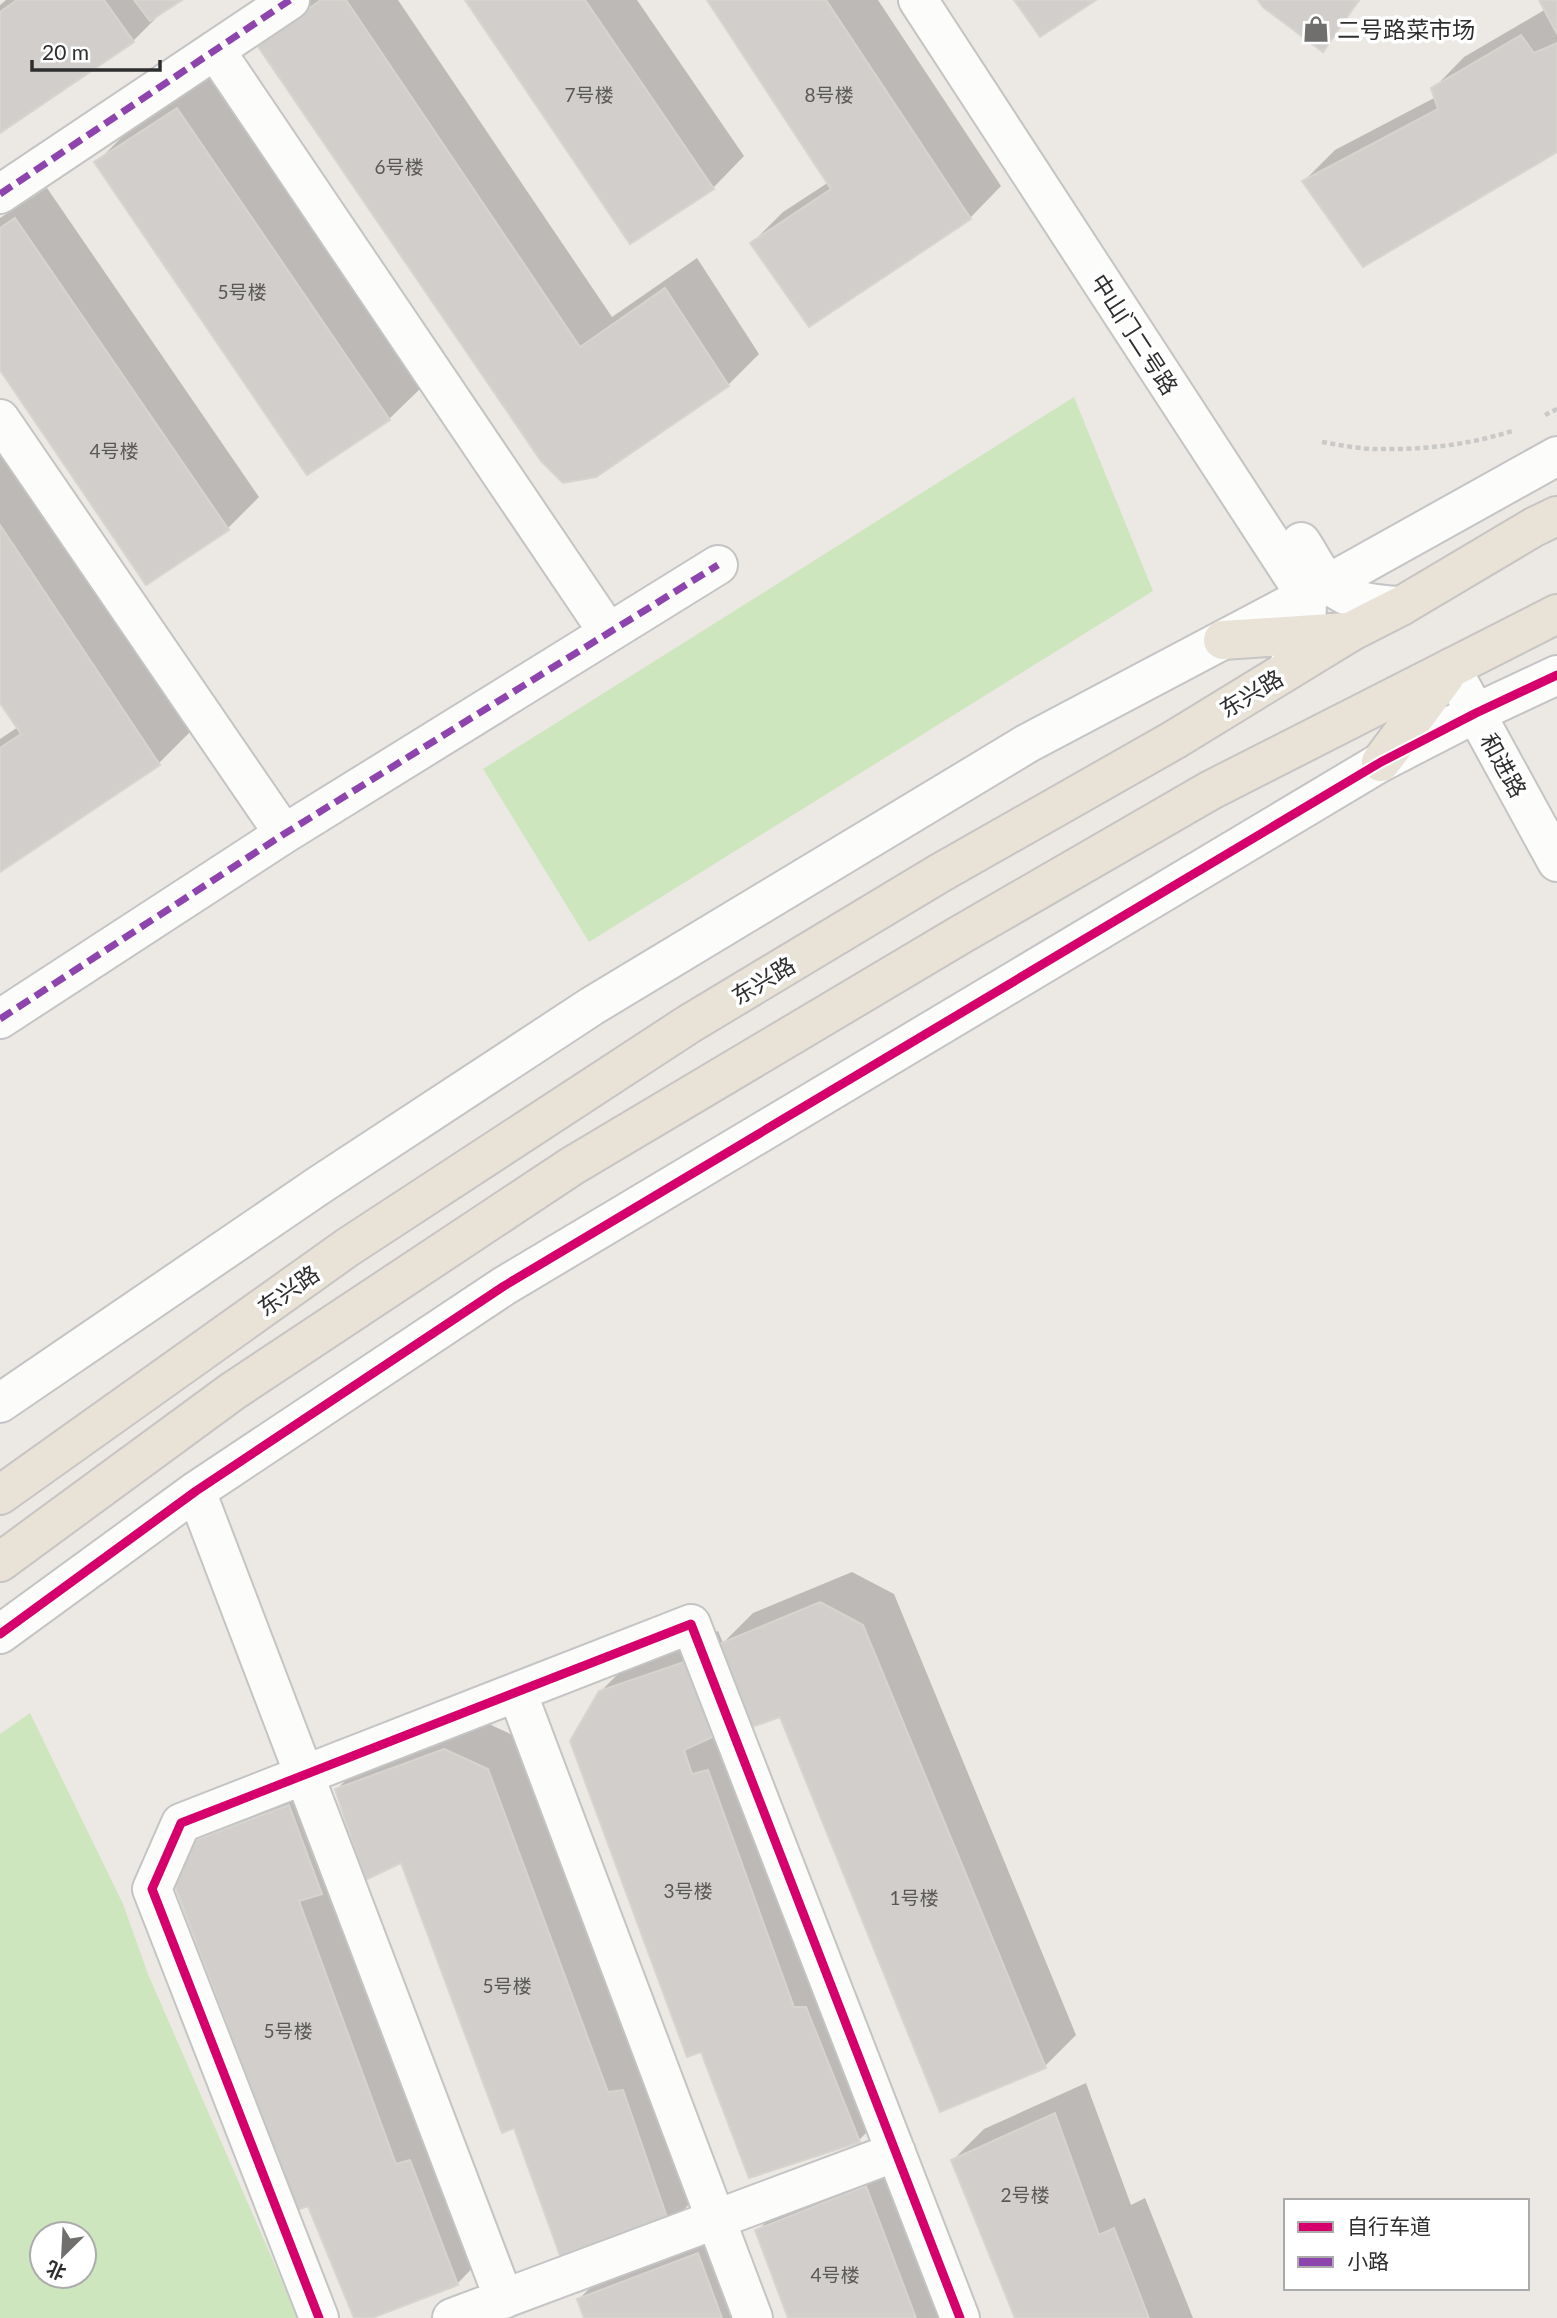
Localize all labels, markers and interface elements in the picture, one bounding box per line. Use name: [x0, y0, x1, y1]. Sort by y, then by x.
shop icon: 二号路菜市场: [1301, 14, 1331, 44]
place label: 二号路菜市场: [1337, 15, 1475, 43]
scale bar: [32, 28, 159, 72]
text: 20 m: [42, 39, 89, 64]
house number: 7号楼: [564, 83, 614, 106]
house number: 8号楼: [804, 83, 854, 106]
house number: 6号楼: [374, 155, 424, 178]
street label: 中山门二号路: [1086, 269, 1184, 399]
house number: 5号楼: [217, 280, 267, 303]
house number: 4号楼: [89, 439, 139, 462]
street label: 东兴路: [1214, 663, 1288, 723]
street label: 和进路: [1475, 728, 1533, 802]
street label: 东兴路: [726, 950, 800, 1010]
street label: 东兴路: [252, 1259, 324, 1321]
house number: 3号楼: [663, 1879, 713, 1902]
house number: 1号楼: [889, 1886, 939, 1909]
house number: 5号楼: [482, 1974, 532, 1997]
house number: 5号楼: [263, 2019, 313, 2042]
house number: 2号楼: [1000, 2183, 1050, 2206]
legend: [1284, 2199, 1529, 2290]
text: 自行车道: [1347, 2213, 1431, 2238]
north arrow: [28, 2220, 98, 2290]
text: 小路: [1347, 2248, 1389, 2273]
text: 北: [43, 2257, 69, 2285]
house number: 4号楼: [810, 2263, 860, 2286]

